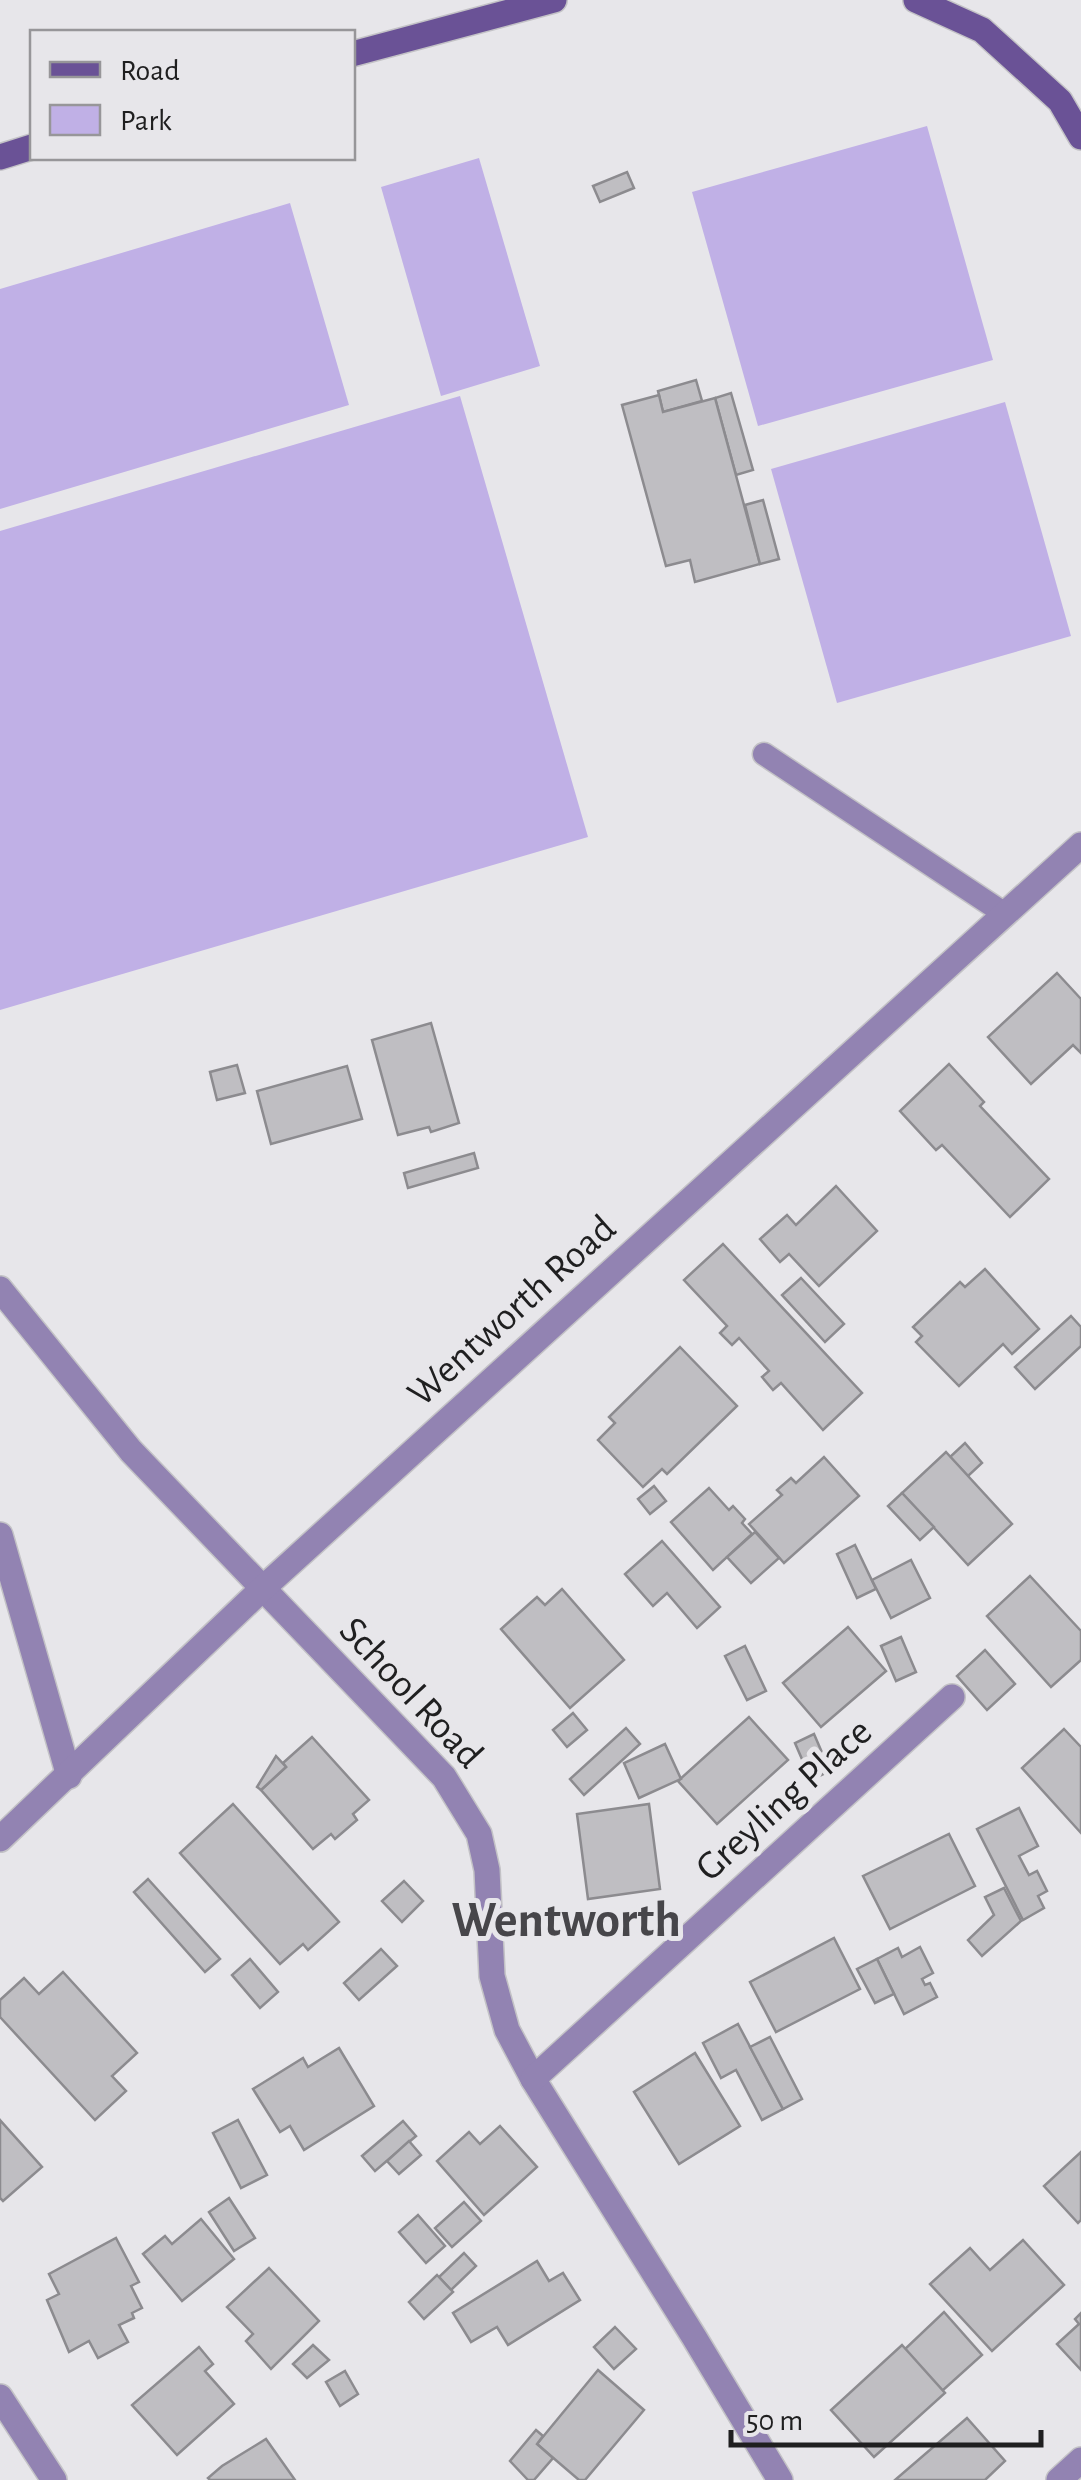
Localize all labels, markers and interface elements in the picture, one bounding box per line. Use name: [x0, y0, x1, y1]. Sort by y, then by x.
legend: [30, 30, 355, 160]
text: Road: [120, 56, 180, 86]
text: Park: [120, 106, 172, 136]
street label: Wentworth Road: [400, 1208, 624, 1414]
street label: School Road: [332, 1610, 490, 1776]
street label: Greyling Place: [689, 1711, 879, 1889]
district label: Wentworth: [451, 1896, 681, 1946]
scale bar: [731, 2385, 1041, 2447]
text: 50 m: [746, 2406, 803, 2436]

